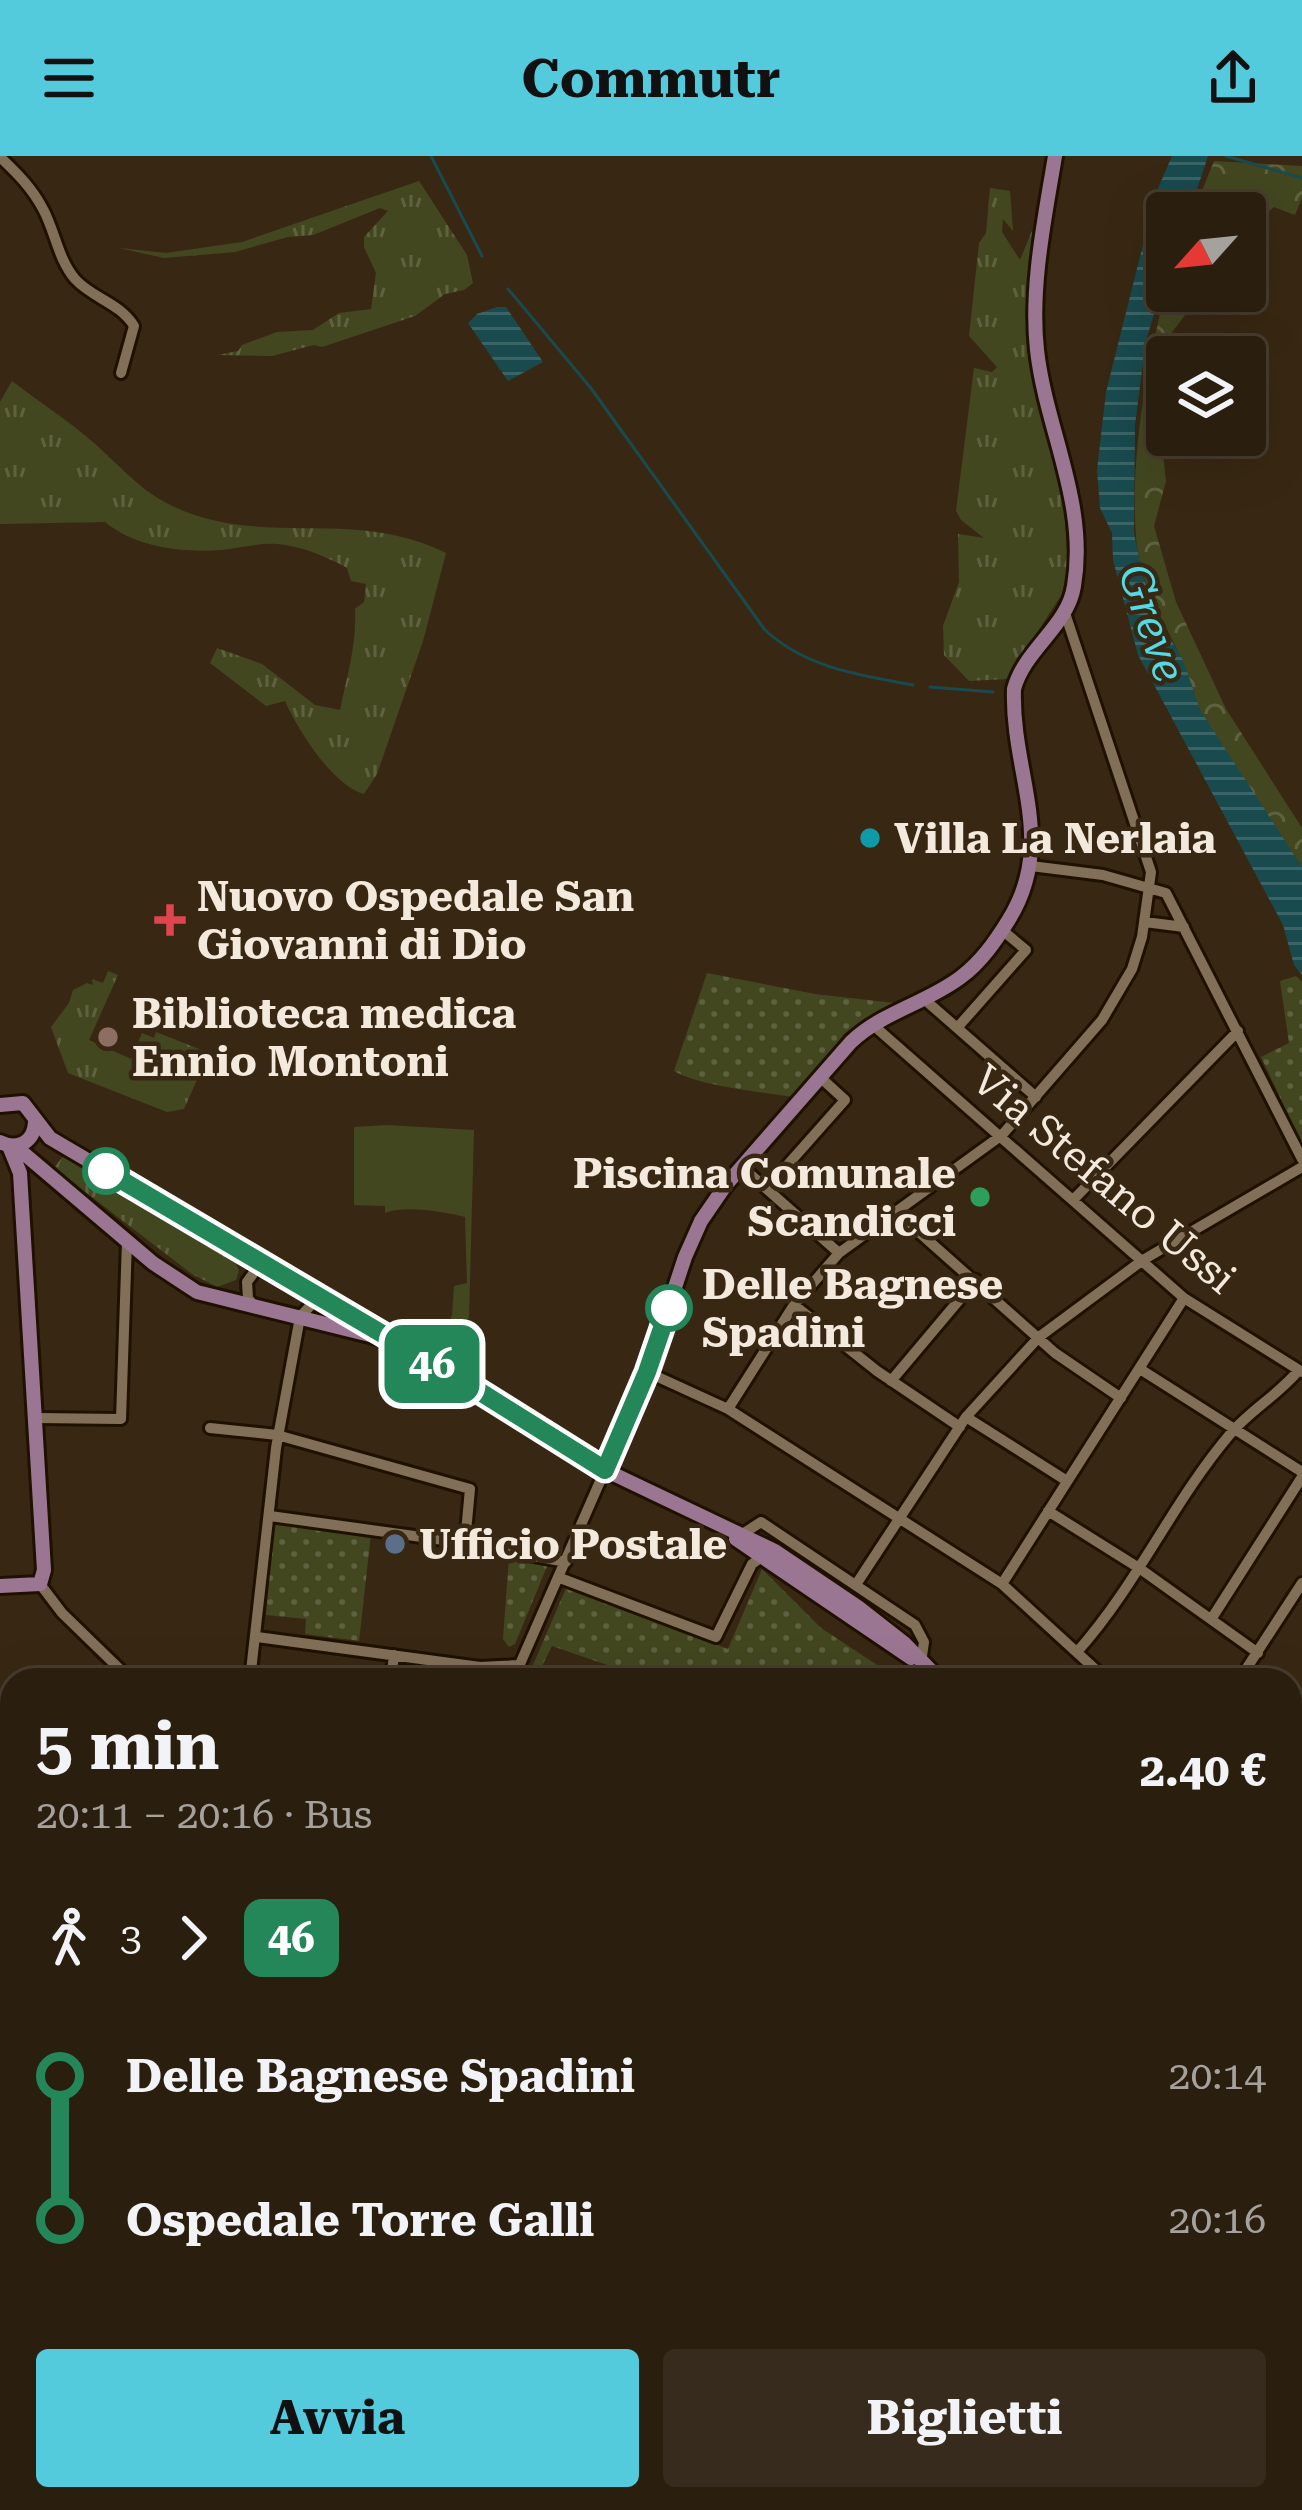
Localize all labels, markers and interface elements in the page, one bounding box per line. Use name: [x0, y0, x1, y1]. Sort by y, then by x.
icon: menu: [36, 45, 102, 111]
icon: share: [1200, 45, 1266, 111]
text: Commutr: [521, 47, 781, 110]
north arrow: [1146, 192, 1266, 312]
map controls: [1146, 192, 1266, 456]
button: layers: [1146, 336, 1266, 456]
water label: Greve: [1107, 557, 1197, 689]
place label: Villa La Nerlaia: [894, 814, 1217, 863]
marker: Villa La Nerlaia: [857, 825, 883, 851]
place label: Nuovo Ospedale San Giovanni di Dio: [197, 872, 634, 969]
marker: Nuovo Ospedale San Giovanni di Dio: [154, 904, 186, 936]
place label: Biblioteca medica Ennio Montoni: [132, 989, 516, 1086]
marker: Biblioteca medica Ennio Montoni: [95, 1024, 121, 1050]
street label: Via Stefano Ussi: [962, 1055, 1246, 1303]
unlabelled marker: [84, 1149, 128, 1193]
place label: Piscina Comunale Scandicci: [573, 1149, 956, 1246]
marker: Piscina Comunale Scandicci: [967, 1184, 993, 1210]
place label: Delle Bagnese Spadini: [702, 1260, 1003, 1357]
marker: Delle Bagnese Spadini: [647, 1286, 691, 1330]
line badge: 46: [378, 1325, 486, 1403]
text: 46: [408, 1339, 456, 1388]
place label: Ufficio Postale: [419, 1520, 727, 1569]
marker: Ufficio Postale: [382, 1531, 408, 1557]
text: 5 min: [36, 1708, 219, 1785]
text: 2.40 €: [1140, 1744, 1266, 1797]
text: 20:11 – 20:16 · Bus: [36, 1792, 372, 1838]
icon: walk: [36, 1905, 102, 1971]
icon: forward: [160, 1905, 226, 1971]
text: 46: [268, 1913, 315, 1962]
text: 3: [120, 1915, 142, 1961]
text: Delle Bagnese Spadini: [126, 2050, 635, 2103]
text: 20:14: [1169, 2053, 1266, 2099]
text: Ospedale Torre Galli: [126, 2194, 594, 2247]
text: 20:16: [1169, 2197, 1266, 2243]
button: Avvia: [36, 2349, 639, 2487]
button: Biglietti: [663, 2349, 1266, 2487]

